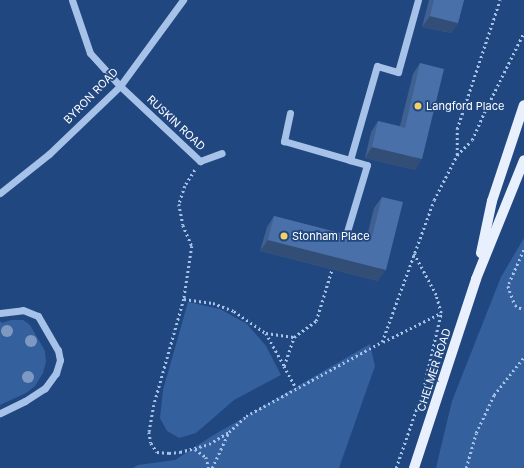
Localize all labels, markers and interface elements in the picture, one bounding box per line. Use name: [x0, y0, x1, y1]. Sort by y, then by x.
street label: BYRON ROAD: [61, 65, 121, 127]
street label: RUSKIN ROAD: [144, 93, 208, 153]
place label: Langford Place: [426, 99, 504, 113]
marker: Langford Place: [413, 101, 423, 111]
place label: Stonham Place: [292, 229, 370, 243]
marker: Stonham Place: [279, 231, 289, 241]
street label: CHELMER ROAD: [414, 327, 454, 413]

